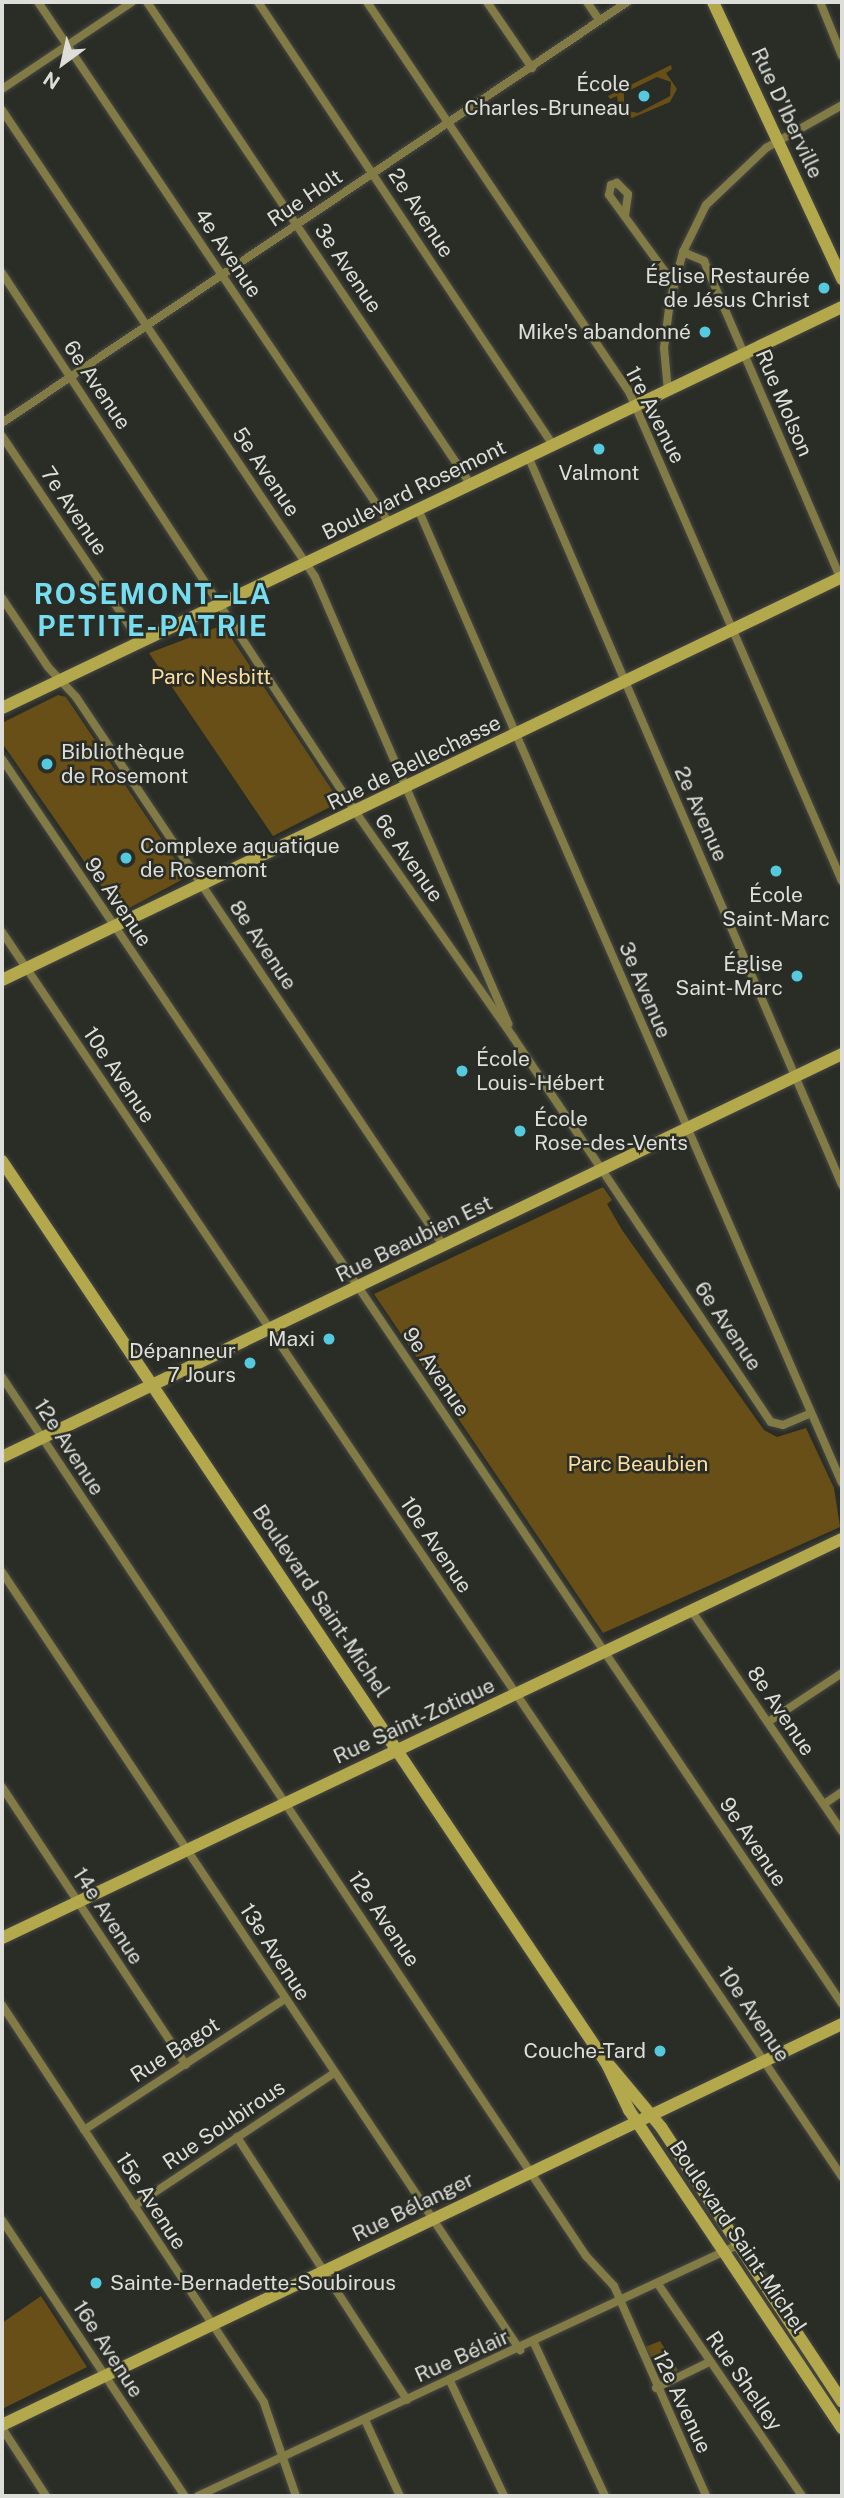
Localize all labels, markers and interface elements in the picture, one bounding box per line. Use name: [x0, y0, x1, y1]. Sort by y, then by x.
north arrow: [28, 28, 98, 98]
street label: Rue D'Iberville: [746, 44, 828, 182]
text: N: [39, 67, 64, 94]
place label: École Charles-Bruneau: [464, 71, 630, 121]
marker: École Charles-Bruneau: [636, 88, 652, 104]
street label: Rue Holt: [263, 164, 347, 232]
street label: 2e Avenue: [383, 164, 459, 262]
street label: 4e Avenue: [189, 204, 267, 302]
street label: 3e Avenue: [309, 219, 387, 317]
place label: Église Restaurée de Jésus Christ: [645, 263, 810, 313]
marker: Église Restaurée de Jésus Christ: [816, 280, 832, 296]
place label: Mike's abandonné: [518, 319, 691, 345]
marker: Mike's abandonné: [697, 324, 713, 340]
street label: 6e Avenue: [58, 336, 136, 434]
street label: Rue Molson: [750, 346, 818, 460]
street label: 1re Avenue: [620, 362, 690, 468]
street label: 5e Avenue: [227, 422, 305, 522]
street label: Boulevard Rosemont: [318, 435, 510, 545]
marker: Valmont: [591, 441, 607, 457]
place label: Valmont: [559, 460, 639, 486]
street label: 7e Avenue: [35, 462, 113, 560]
district label: ROSEMONT–LA PETITE-PATRIE: [35, 577, 271, 643]
park label: Parc Nesbitt: [151, 664, 271, 690]
street label: Rue de Bellechasse: [323, 710, 505, 816]
place label: Bibliothèque de Rosemont: [61, 739, 189, 789]
marker: Bibliothèque de Rosemont: [39, 756, 55, 772]
street label: 2e Avenue: [669, 762, 733, 866]
street label: 6e Avenue: [369, 809, 449, 907]
place label: Complexe aquatique de Rosemont: [140, 833, 340, 883]
marker: Complexe aquatique de Rosemont: [118, 850, 134, 866]
street label: 9e Avenue: [79, 853, 157, 951]
marker: École Saint-Marc: [768, 863, 784, 879]
place label: École Saint-Marc: [722, 882, 830, 932]
street label: 8e Avenue: [224, 895, 302, 995]
street label: 3e Avenue: [613, 938, 677, 1042]
place label: Église Saint-Marc: [675, 951, 783, 1001]
marker: Église Saint-Marc: [789, 968, 805, 984]
street label: 10e Avenue: [78, 1022, 160, 1128]
place label: École Louis-Hébert: [476, 1046, 605, 1096]
marker: École Louis-Hébert: [454, 1063, 470, 1079]
place label: École Rose-des-Vents: [534, 1106, 688, 1156]
marker: École Rose-des-Vents: [512, 1123, 528, 1139]
street label: Rue Beaubien Est: [331, 1190, 497, 1288]
street label: 6e Avenue: [689, 1277, 767, 1375]
street label: 9e Avenue: [397, 1323, 475, 1421]
place label: Maxi: [268, 1326, 315, 1352]
marker: Maxi: [321, 1331, 337, 1347]
place label: Dépanneur 7 Jours: [129, 1338, 236, 1388]
marker: Dépanneur 7 Jours: [242, 1355, 258, 1371]
street label: 12e Avenue: [28, 1394, 110, 1500]
park label: Parc Beaubien: [568, 1451, 708, 1477]
street label: 10e Avenue: [395, 1492, 477, 1598]
street label: Boulevard Saint-Michel: [247, 1500, 395, 1702]
street label: 8e Avenue: [742, 1661, 820, 1761]
street label: Rue Saint-Zotique: [329, 1673, 499, 1769]
street label: 9e Avenue: [714, 1793, 792, 1891]
street label: 14e Avenue: [67, 1863, 149, 1969]
street label: 12e Avenue: [343, 1866, 425, 1972]
street label: 13e Avenue: [234, 1899, 316, 2005]
street label: 10e Avenue: [713, 1961, 795, 2067]
street label: Rue Bagot: [126, 2012, 224, 2088]
place label: Couche-Tard: [523, 2038, 646, 2064]
marker: Couche-Tard: [652, 2043, 668, 2059]
street label: Rue Soubirous: [158, 2075, 290, 2175]
street label: Boulevard Saint-Michel: [664, 2136, 812, 2338]
street label: 15e Avenue: [110, 2148, 192, 2254]
street label: Rue Bélanger: [348, 2167, 478, 2247]
place label: Sainte-Bernadette-Soubirous: [110, 2270, 396, 2296]
marker: Sainte-Bernadette-Soubirous: [88, 2275, 104, 2291]
street label: 16e Avenue: [67, 2296, 149, 2402]
street label: Rue Bélair: [411, 2324, 513, 2388]
street label: Rue Shelley: [700, 2326, 788, 2436]
street label: 12e Avenue: [647, 2347, 717, 2457]

